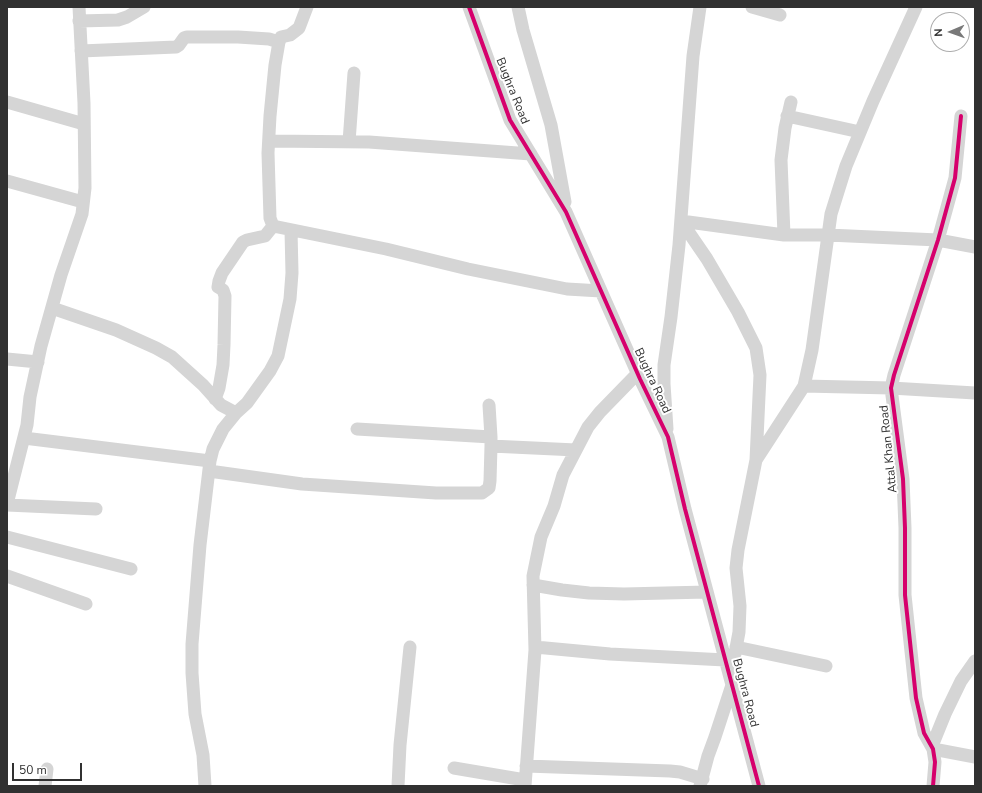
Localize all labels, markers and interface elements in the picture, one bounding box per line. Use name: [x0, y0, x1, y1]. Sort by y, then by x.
north arrow: [930, 12, 970, 52]
text: N: [931, 28, 946, 37]
street label: Bughra Road: [492, 56, 532, 126]
street label: Bughra Road: [631, 346, 673, 416]
street label: Attal Khan Road: [877, 404, 901, 494]
street label: Bughra Road: [729, 657, 761, 729]
scale bar: [14, 755, 84, 781]
text: 50 m: [19, 762, 47, 778]

